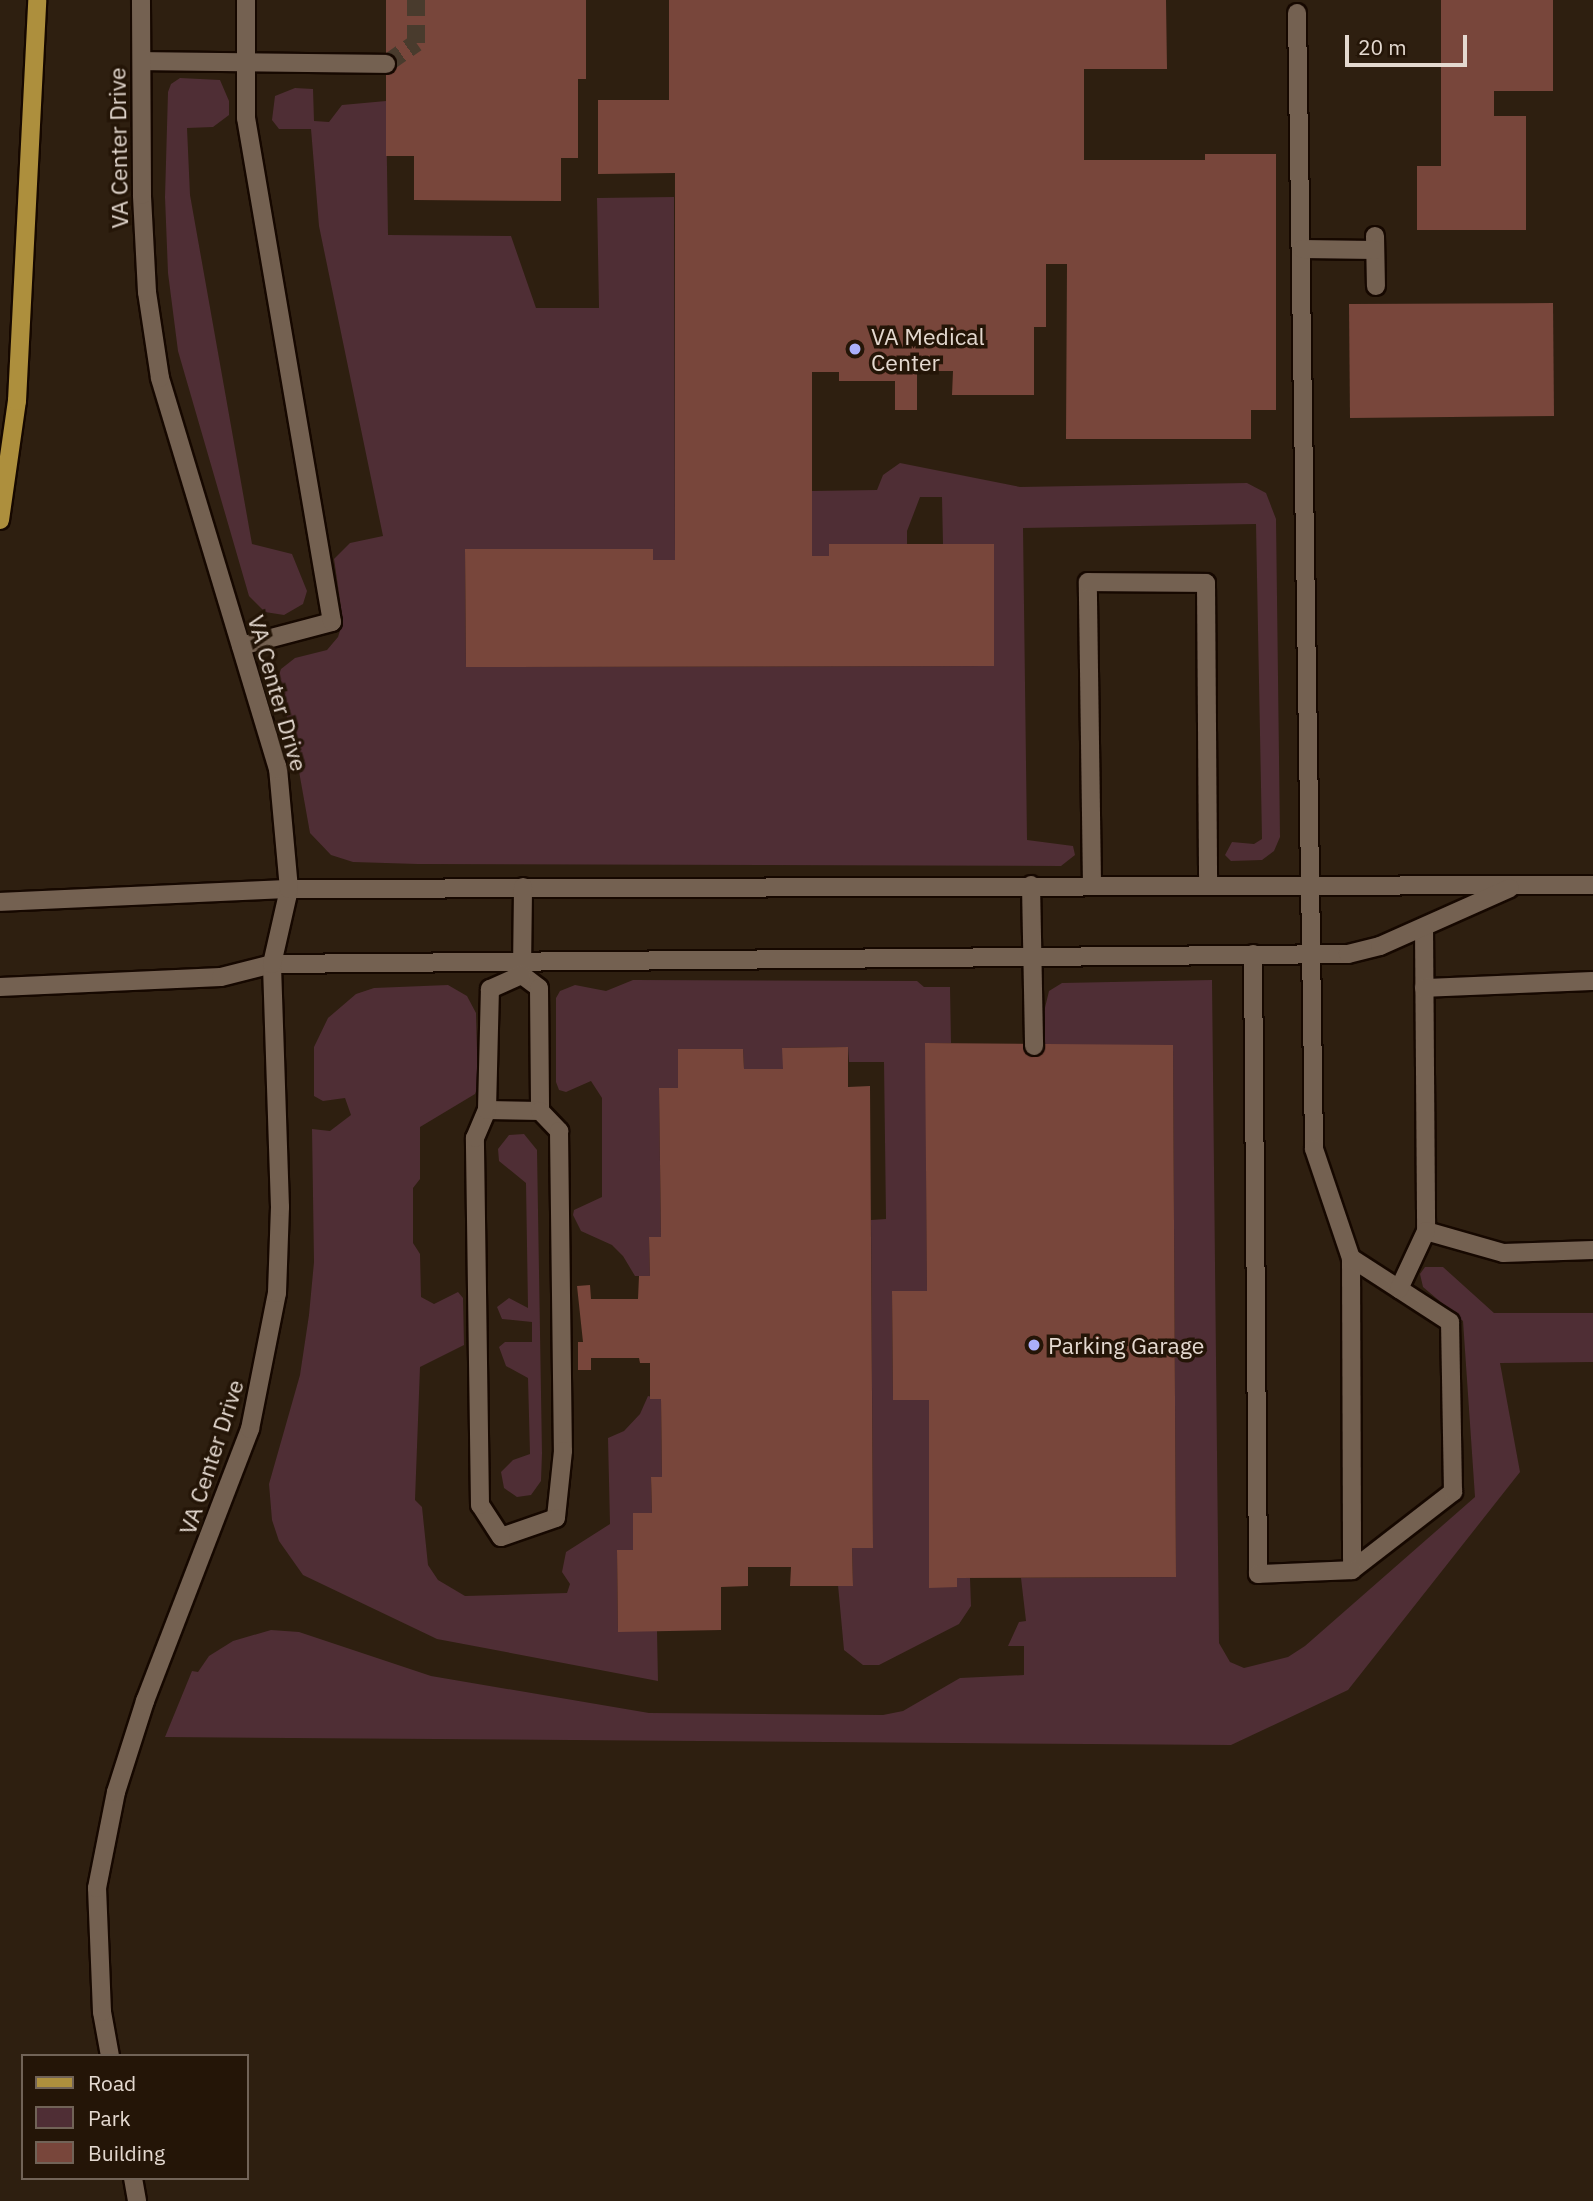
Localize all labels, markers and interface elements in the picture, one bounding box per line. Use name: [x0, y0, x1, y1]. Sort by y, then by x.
scale bar: [1348, 21, 1470, 65]
text: 20 m: [1358, 33, 1407, 61]
street label: VA Center Drive: [103, 67, 133, 229]
place label: VA Medical Center: [871, 322, 985, 376]
marker: VA Medical Center: [845, 339, 865, 359]
street label: VA Center Drive: [243, 612, 313, 774]
place label: Parking Garage: [1048, 1331, 1204, 1359]
marker: Parking Garage: [1026, 1337, 1042, 1353]
street label: VA Center Drive: [173, 1376, 249, 1538]
legend: [21, 2054, 248, 2180]
text: Road: [88, 2069, 136, 2097]
text: Park: [88, 2104, 131, 2132]
text: Building: [88, 2139, 165, 2167]

